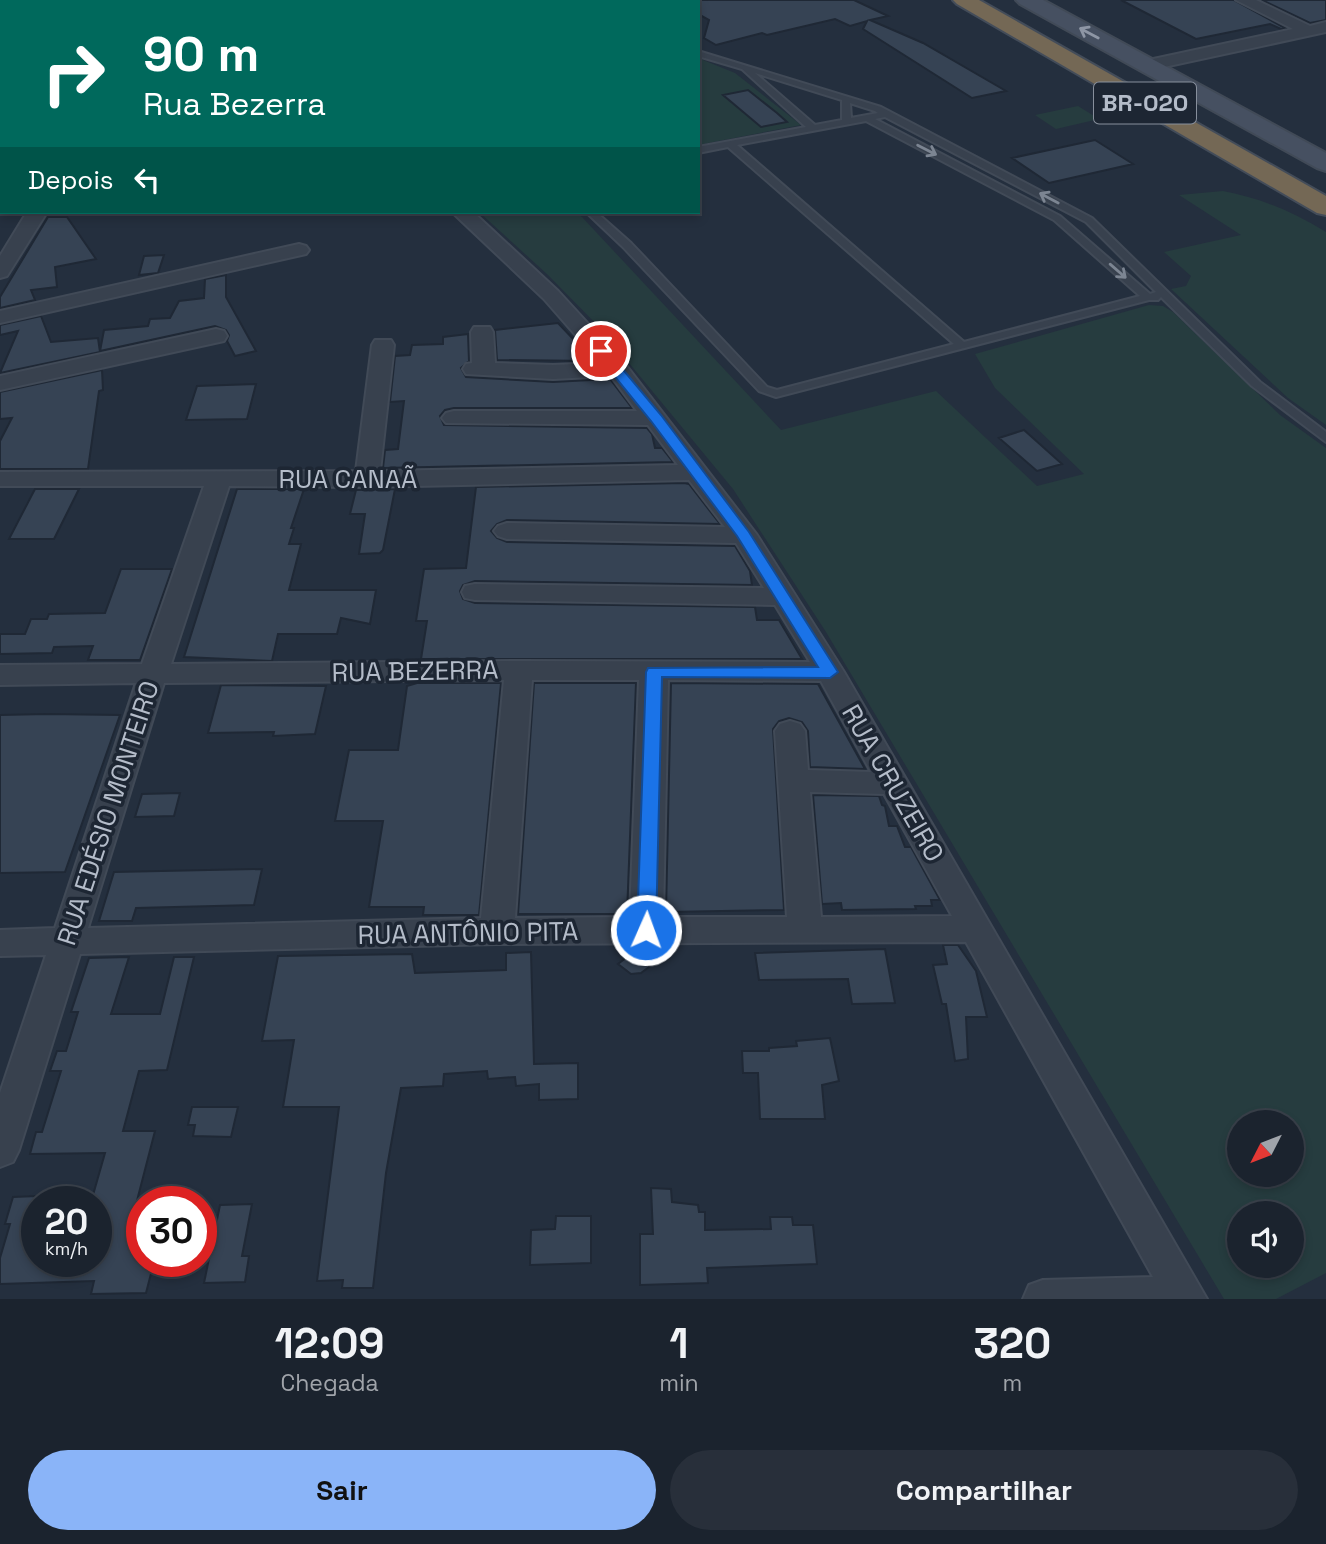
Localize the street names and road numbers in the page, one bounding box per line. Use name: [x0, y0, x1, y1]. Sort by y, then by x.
road number: BR-020: [1094, 82, 1196, 124]
street label: RUA CANAÃ: [278, 462, 418, 496]
street label: RUA BEZERRA: [331, 653, 499, 689]
street label: RUA EDÉSIO MONTEIRO: [49, 676, 167, 950]
street label: RUA CRUZEIRO: [834, 698, 952, 868]
street label: RUA ANTÔNIO PITA: [357, 914, 579, 952]

